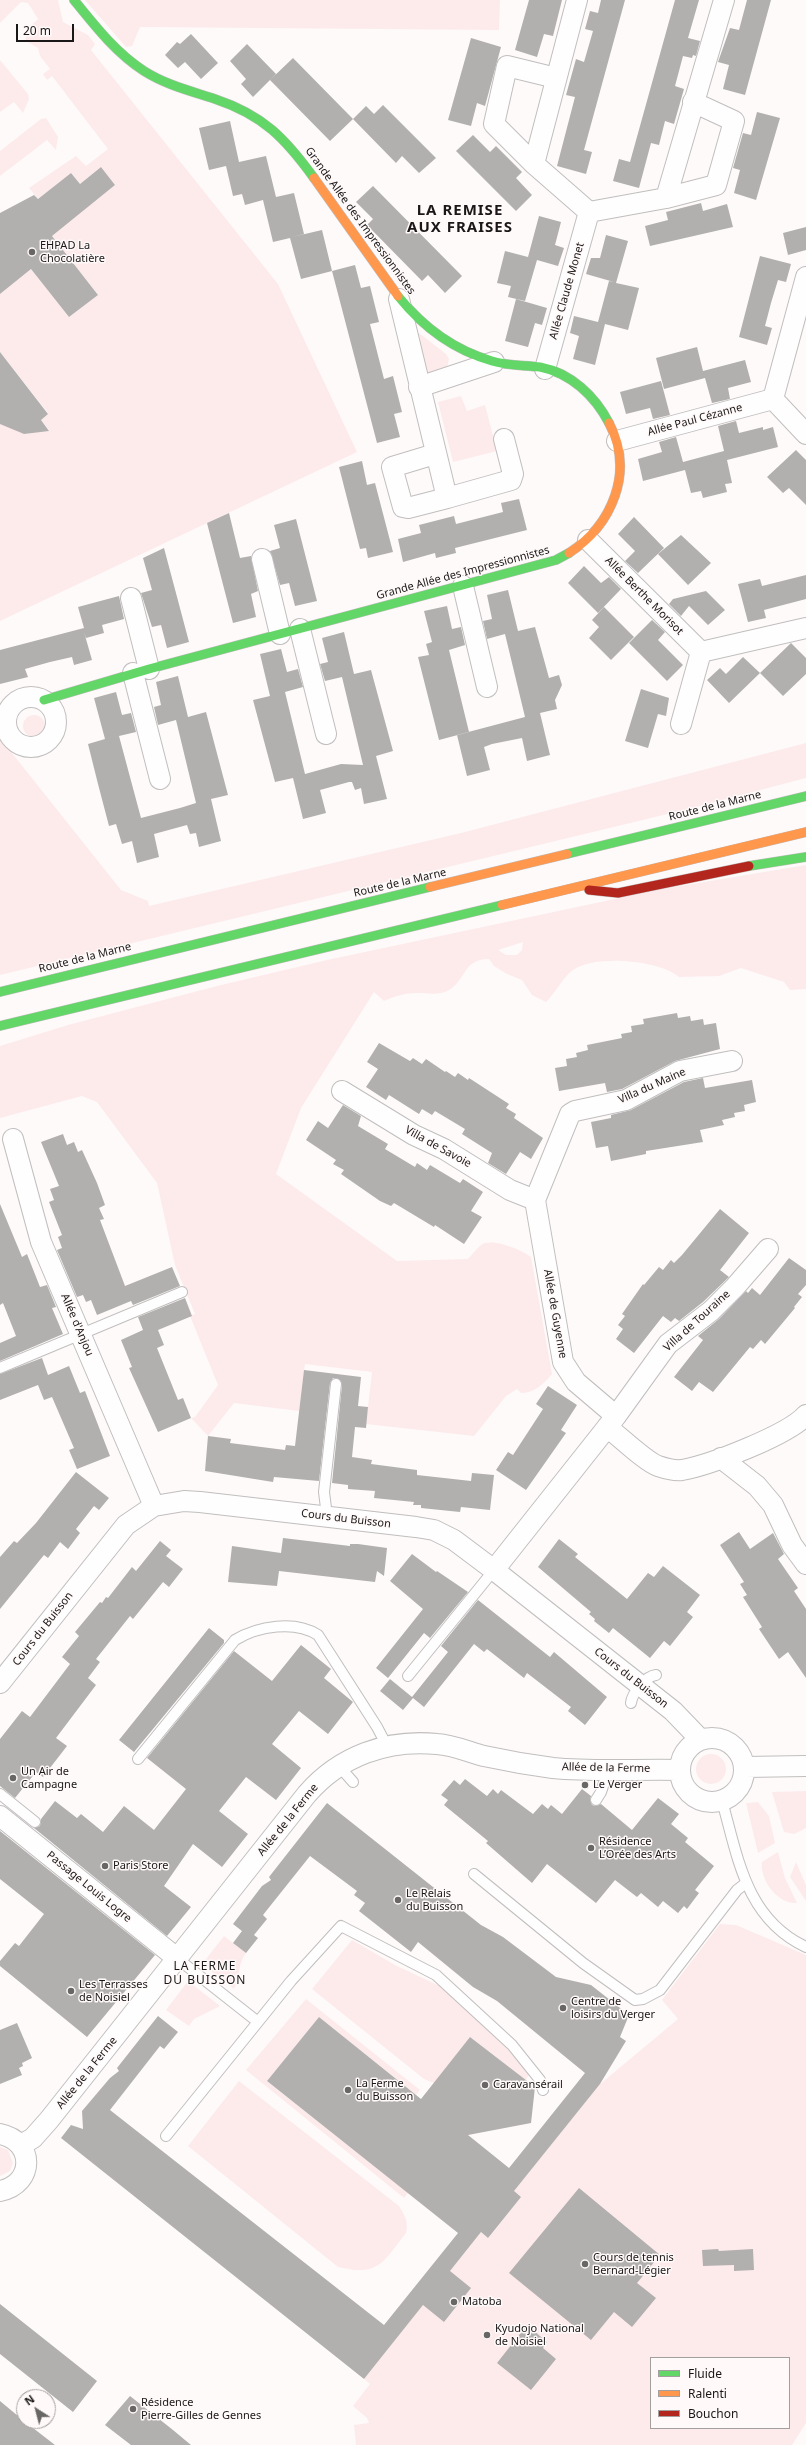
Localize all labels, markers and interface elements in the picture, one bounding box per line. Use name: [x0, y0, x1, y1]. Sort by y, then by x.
scale bar: [18, 16, 76, 42]
text: 20 m: [23, 22, 51, 39]
street label: Grande Allée des Impressionnistes: [302, 145, 418, 297]
district label: LA REMISE AUX FRAISES: [407, 202, 513, 237]
place label: EHPAD La Chocolatière: [40, 239, 105, 265]
street label: Allée Claude Monet: [547, 241, 587, 341]
marker: EHPAD La Chocolatière: [27, 247, 37, 257]
street label: Allée Paul Cézanne: [646, 401, 744, 439]
street label: Grande Allée des Impressionnistes: [375, 544, 551, 602]
street label: Allée Berthe Morisot: [602, 554, 686, 638]
street label: Route de la Marne: [667, 788, 763, 824]
street label: Route de la Marne: [352, 866, 448, 900]
street label: Route de la Marne: [37, 940, 133, 976]
street label: Villa du Maine: [616, 1065, 688, 1107]
street label: Villa de Savoie: [403, 1123, 473, 1171]
street label: Allée de Guyenne: [541, 1268, 569, 1360]
street label: Villa de Touraine: [661, 1288, 733, 1354]
street label: Allée d'Anjou: [58, 1292, 96, 1358]
street label: Cours du Buisson: [300, 1507, 392, 1531]
street label: Cours du Buisson: [10, 1589, 76, 1669]
street label: Cours du Buisson: [591, 1645, 671, 1711]
street label: Allée de la Ferme: [562, 1761, 650, 1775]
place label: Un Air de Campagne: [21, 1765, 77, 1791]
marker: Un Air de Campagne: [8, 1773, 18, 1783]
place label: Le Verger: [593, 1778, 642, 1792]
marker: Le Verger: [580, 1780, 590, 1790]
street label: Allée de la Ferme: [255, 1781, 321, 1859]
place label: Résidence L’Orée des Arts: [599, 1835, 676, 1861]
marker: Résidence L’Orée des Arts: [586, 1843, 596, 1853]
street label: Passage Louis Logre: [44, 1849, 134, 1925]
place label: Paris Store: [113, 1859, 169, 1873]
marker: Paris Store: [100, 1861, 110, 1871]
place label: Le Relais du Buisson: [406, 1887, 463, 1913]
marker: Le Relais du Buisson: [393, 1895, 403, 1905]
district label: LA FERME DU BUISSON: [164, 1960, 246, 1988]
place label: Les Terrasses de Noisiel: [79, 1978, 148, 2004]
marker: Les Terrasses de Noisiel: [66, 1986, 76, 1996]
place label: Centre de loisirs du Verger: [571, 1995, 655, 2021]
marker: Centre de loisirs du Verger: [558, 2003, 568, 2013]
street label: Allée de la Ferme: [54, 2034, 120, 2112]
place label: La Ferme du Buisson: [356, 2077, 413, 2103]
place label: Caravansérail: [493, 2078, 563, 2092]
marker: Caravansérail: [480, 2080, 490, 2090]
marker: La Ferme du Buisson: [343, 2085, 353, 2095]
place label: Cours de tennis Bernard-Légier: [593, 2251, 674, 2277]
marker: Cours de tennis Bernard-Légier: [580, 2259, 590, 2269]
place label: Matoba: [462, 2295, 502, 2309]
marker: Matoba: [449, 2297, 459, 2307]
place label: Kyudojo National de Noisiel: [495, 2322, 584, 2348]
marker: Kyudojo National de Noisiel: [482, 2330, 492, 2340]
legend: [650, 2357, 790, 2429]
text: Fluide: [688, 2365, 722, 2382]
text: Ralenti: [688, 2385, 727, 2402]
north arrow: [16, 2389, 56, 2429]
text: N: [21, 2391, 37, 2408]
place label: Résidence Pierre-Gilles de Gennes: [141, 2396, 261, 2422]
marker: Résidence Pierre-Gilles de Gennes: [128, 2404, 138, 2414]
text: Bouchon: [688, 2405, 738, 2422]

